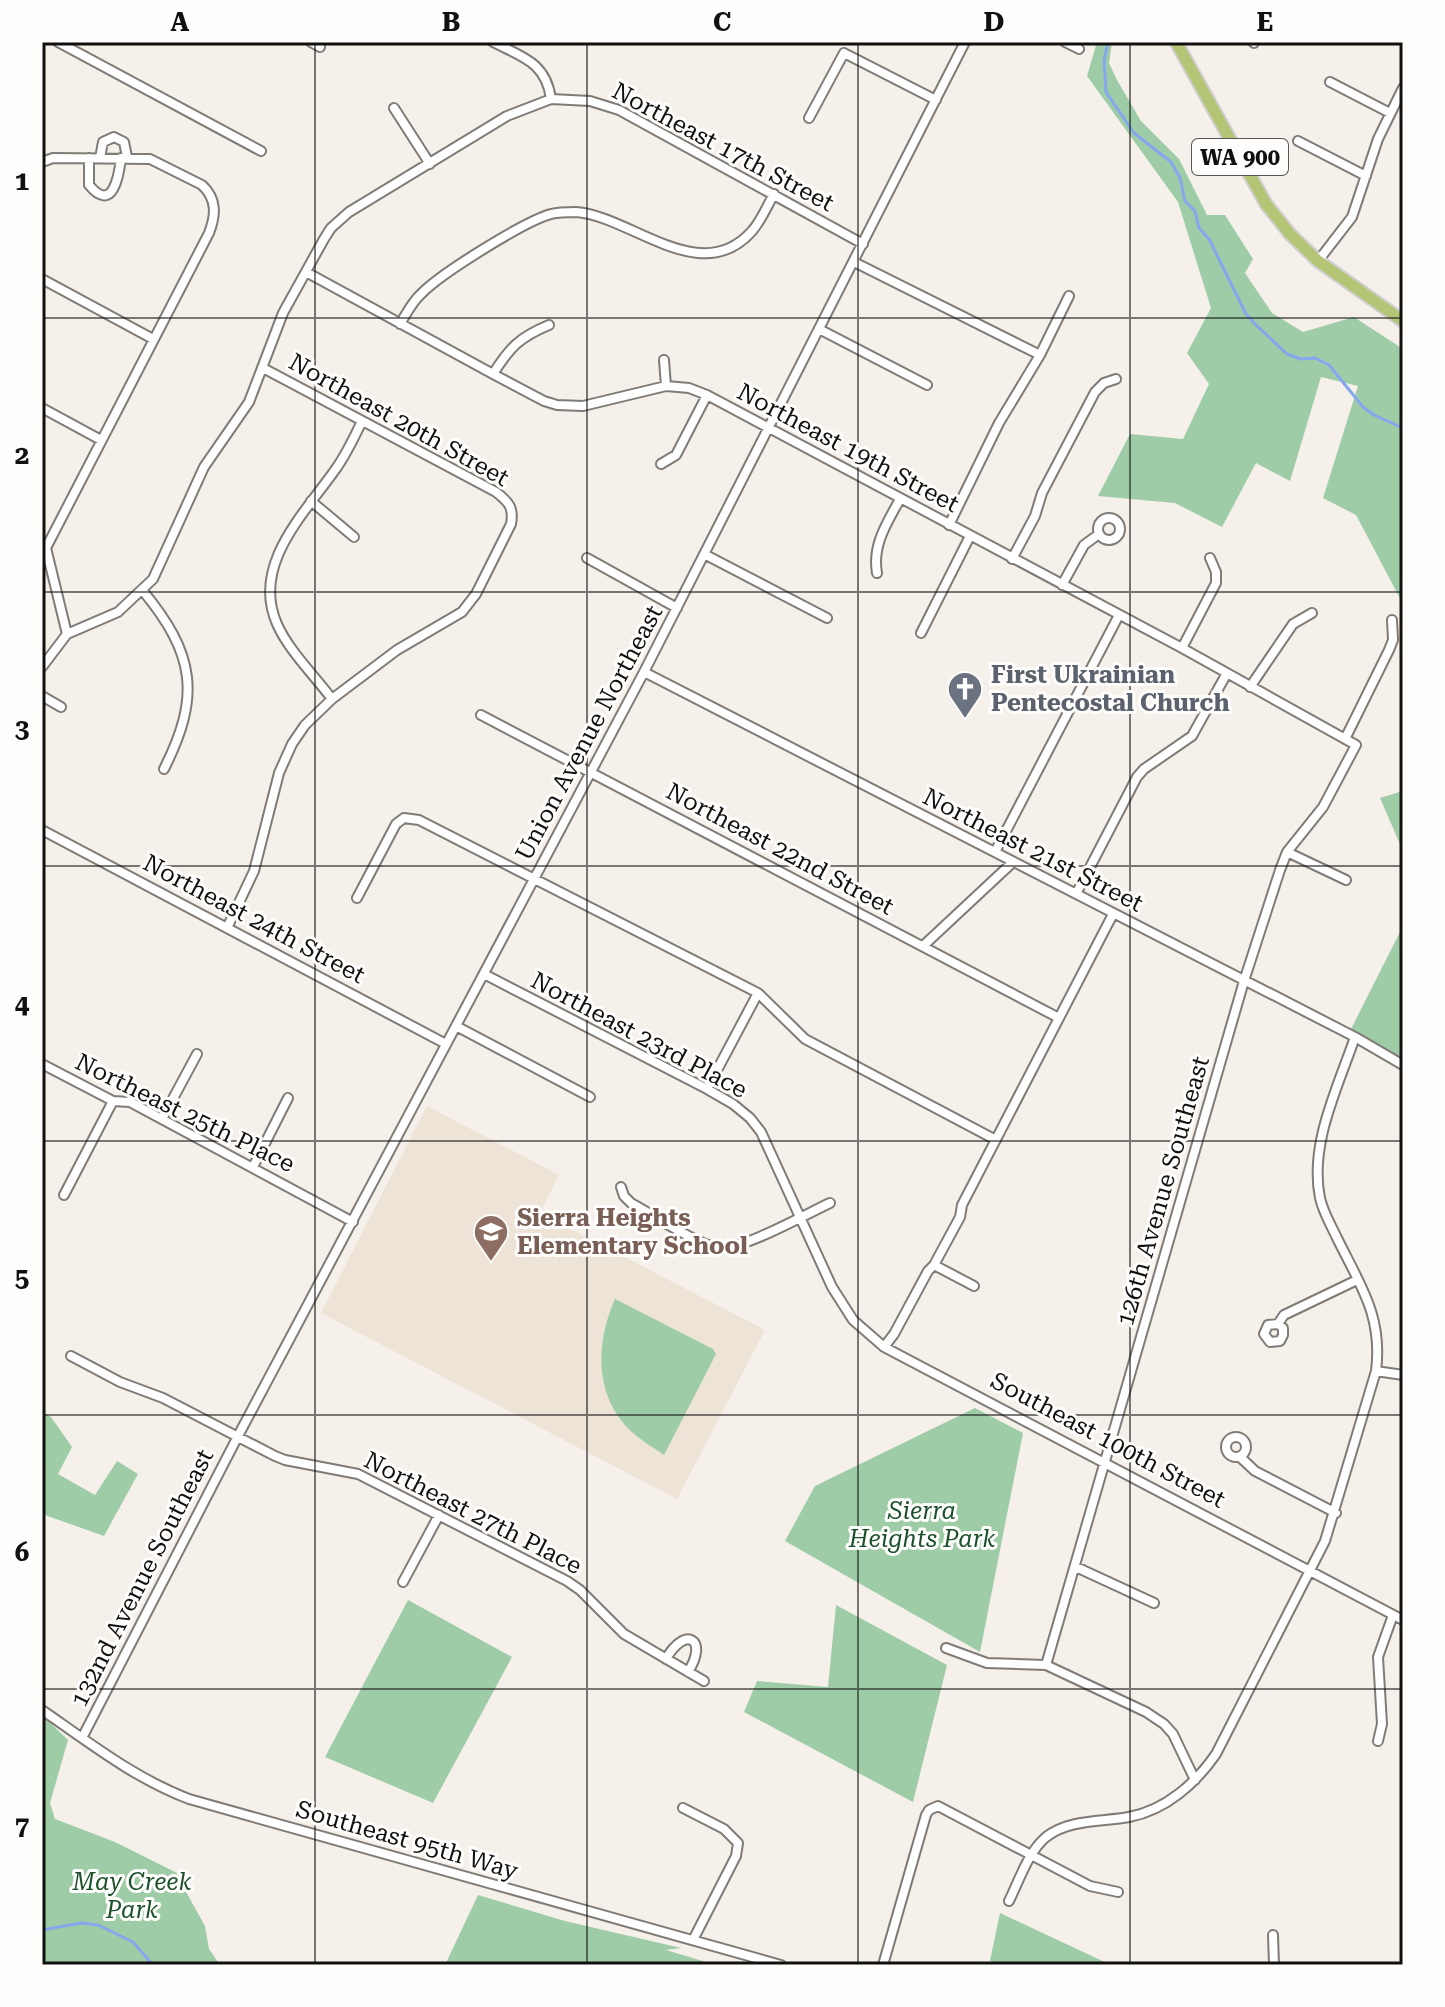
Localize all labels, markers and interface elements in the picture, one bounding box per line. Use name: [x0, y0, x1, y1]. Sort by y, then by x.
text: A: [171, 7, 190, 37]
text: B: [442, 7, 460, 37]
text: C: [713, 7, 731, 37]
text: D: [984, 7, 1004, 37]
text: E: [1257, 7, 1273, 37]
street label: Northeast 17th Street: [607, 77, 839, 217]
road number: WA 900: [1192, 139, 1288, 175]
text: 1: [15, 166, 29, 196]
street label: Northeast 20th Street: [284, 348, 514, 492]
street label: Northeast 19th Street: [732, 378, 964, 518]
text: 2: [15, 440, 29, 470]
street label: Union Avenue Northeast: [510, 601, 668, 865]
place label: First Ukrainian Pentecostal Church: [991, 661, 1229, 717]
church icon: First Ukrainian Pentecostal Church: [946, 670, 984, 720]
text: 3: [15, 714, 29, 744]
street label: Northeast 22nd Street: [662, 777, 899, 921]
street label: Northeast 21st Street: [918, 782, 1148, 918]
street label: Northeast 24th Street: [138, 849, 370, 989]
street label: Northeast 23rd Place: [526, 966, 752, 1104]
text: 4: [15, 989, 30, 1019]
street label: Northeast 25th Place: [71, 1048, 299, 1178]
street label: 126th Avenue Southeast: [1111, 1053, 1215, 1329]
place label: Sierra Heights Elementary School: [517, 1204, 748, 1260]
school or university icon: Sierra Heights Elementary School: [472, 1213, 510, 1263]
text: 5: [15, 1263, 29, 1293]
street label: Southeast 100th Street: [986, 1366, 1230, 1514]
street label: 132nd Avenue Southeast: [65, 1445, 219, 1711]
street label: Northeast 27th Place: [360, 1446, 586, 1580]
park label: Sierra Heights Park: [848, 1497, 995, 1553]
text: 6: [15, 1537, 29, 1567]
street label: Southeast 95th Way: [293, 1795, 522, 1885]
text: 7: [15, 1811, 29, 1841]
park label: May Creek Park: [72, 1868, 191, 1924]

